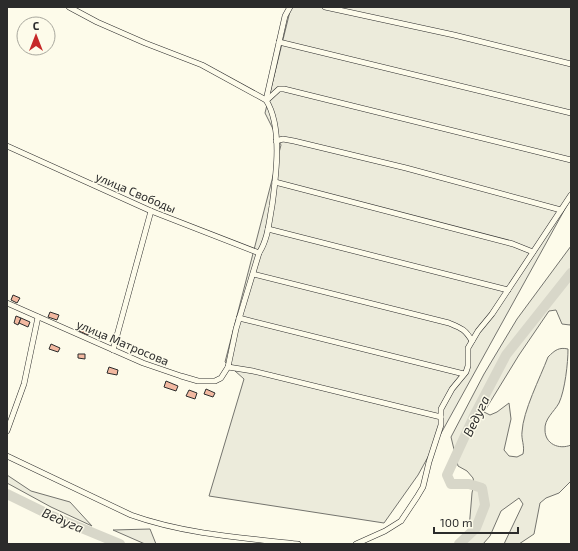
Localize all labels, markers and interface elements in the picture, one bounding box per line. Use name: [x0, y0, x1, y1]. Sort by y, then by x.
north arrow: [16, 16, 56, 56]
text: С: [33, 19, 40, 32]
street label: улица Свободы: [93, 169, 178, 216]
street label: улица Матросова: [74, 316, 171, 369]
water label: Ведуга: [459, 393, 493, 439]
water label: Ведуга: [40, 504, 86, 536]
scale bar: [434, 509, 518, 535]
text: 100 m: [440, 515, 472, 529]

